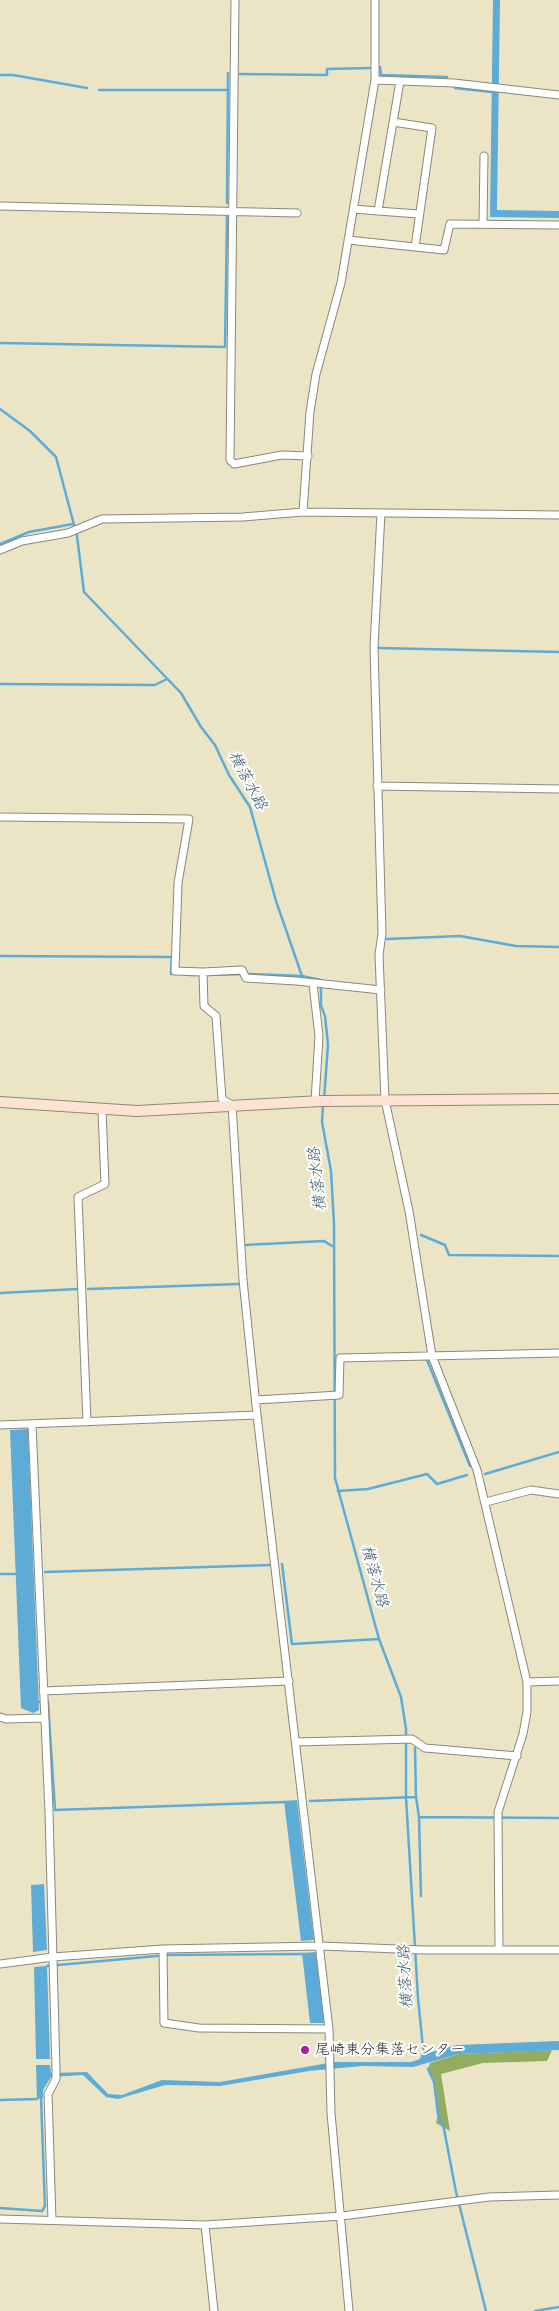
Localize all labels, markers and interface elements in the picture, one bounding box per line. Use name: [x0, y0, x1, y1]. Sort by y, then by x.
water label: 横落水路: [224, 748, 270, 814]
water label: 横落水路: [305, 1146, 331, 1212]
water label: 横落水路: [356, 1543, 392, 1609]
water label: 横落水路: [395, 1945, 417, 2009]
place label: 尾崎東分集落センター: [315, 2041, 465, 2059]
marker: 尾崎東分集落センター: [299, 2044, 311, 2056]

